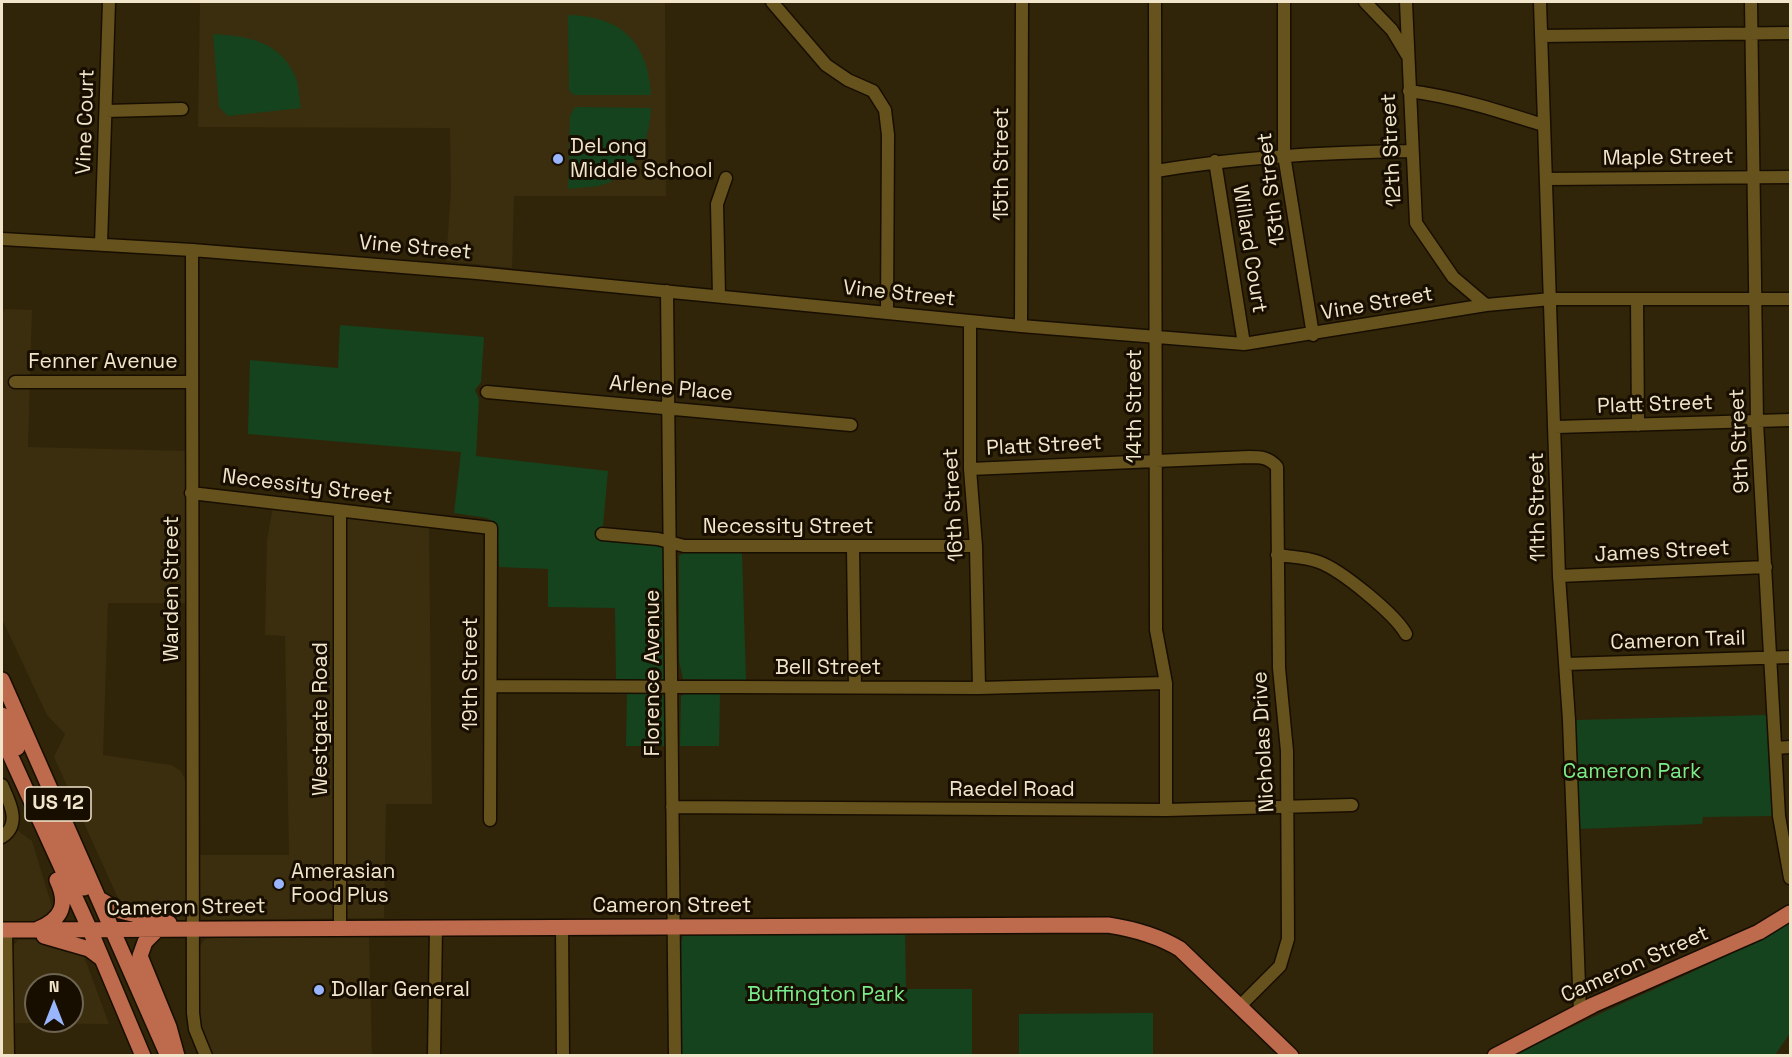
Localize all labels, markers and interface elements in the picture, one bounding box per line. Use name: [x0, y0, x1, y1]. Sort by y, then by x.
street label: Vine Court: [72, 69, 100, 175]
street label: 12th Street: [1376, 93, 1408, 207]
street label: 15th Street: [989, 107, 1015, 221]
street label: 13th Street: [1253, 131, 1291, 247]
place label: DeLong Middle School: [570, 134, 713, 184]
street label: Maple Street: [1602, 144, 1734, 172]
marker: DeLong Middle School: [551, 152, 565, 166]
street label: Willard Court: [1226, 183, 1272, 315]
street label: Vine Street: [358, 231, 472, 265]
street label: Vine Street: [841, 276, 957, 312]
street label: Vine Street: [1319, 282, 1435, 326]
street label: Fenner Avenue: [28, 349, 178, 375]
street label: 14th Street: [1122, 349, 1148, 463]
street label: Arlene Place: [608, 371, 734, 407]
street label: 9th Street: [1725, 388, 1755, 494]
street label: Platt Street: [1597, 390, 1713, 420]
street label: Platt Street: [985, 430, 1103, 462]
street label: 16th Street: [938, 448, 970, 562]
street label: 11th Street: [1524, 452, 1552, 562]
street label: Necessity Street: [221, 464, 393, 510]
street label: Necessity Street: [703, 514, 873, 540]
street label: Warden Street: [159, 516, 185, 662]
street label: James Street: [1594, 536, 1730, 568]
street label: Florence Avenue: [640, 590, 666, 756]
street label: 19th Street: [458, 617, 484, 731]
street label: Cameron Trail: [1610, 626, 1746, 656]
street label: Westgate Road: [308, 642, 334, 796]
street label: Bell Street: [775, 655, 881, 681]
street label: Nicholas Drive: [1248, 671, 1280, 813]
park label: Cameron Park: [1563, 759, 1701, 785]
street label: Raedel Road: [949, 777, 1075, 803]
road number: US 12: [25, 787, 91, 821]
place label: Amerasian Food Plus: [291, 859, 395, 909]
marker: Amerasian Food Plus: [272, 877, 286, 891]
street label: Cameron Street: [592, 893, 752, 919]
street label: Cameron Street: [106, 894, 266, 922]
street label: Cameron Street: [1557, 921, 1713, 1009]
north arrow: [24, 973, 84, 1033]
text: N: [49, 976, 59, 997]
place label: Dollar General: [331, 977, 470, 1003]
park label: Buffington Park: [747, 982, 905, 1008]
marker: Dollar General: [312, 983, 326, 997]

